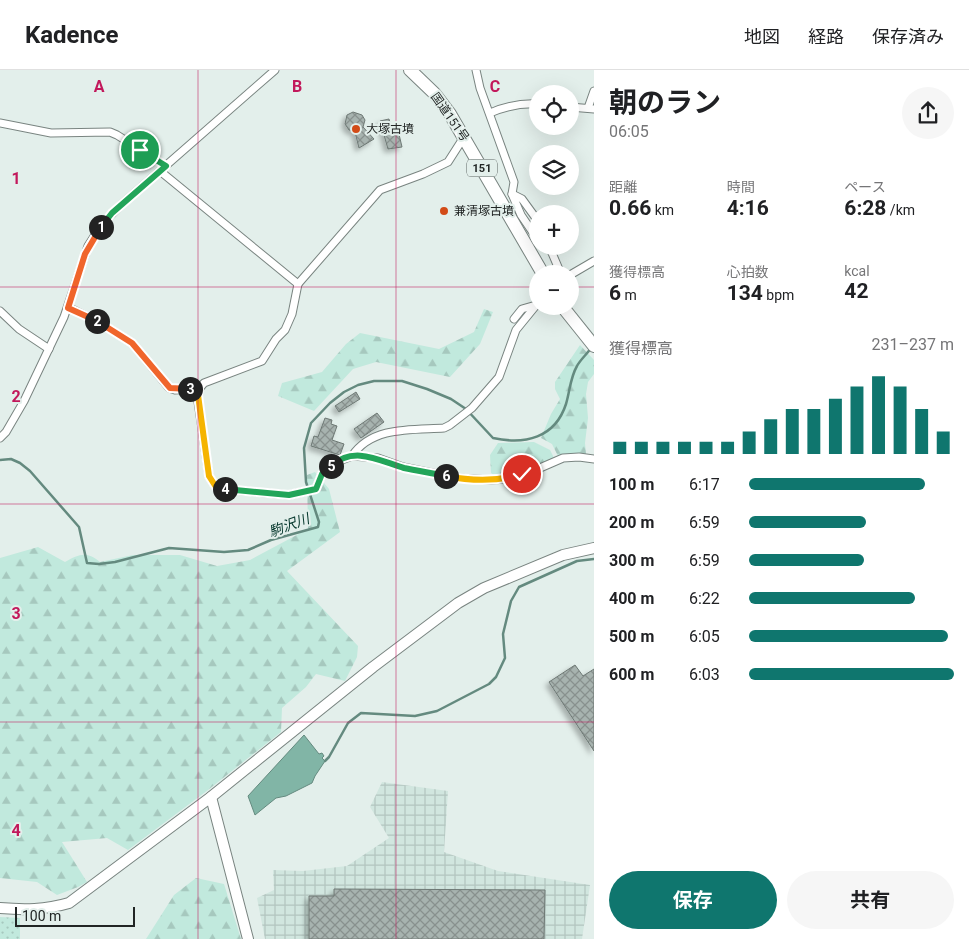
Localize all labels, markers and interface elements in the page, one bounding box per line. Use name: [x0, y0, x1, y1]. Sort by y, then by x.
text: Kadence: [25, 21, 119, 49]
text: 地図: [744, 26, 780, 47]
text: 経路: [808, 26, 844, 47]
text: 保存済み: [872, 26, 944, 47]
text: A: [94, 77, 105, 96]
text: B: [292, 77, 302, 96]
text: C: [490, 77, 500, 96]
map controls: [529, 85, 579, 315]
button: locate: [529, 85, 579, 135]
text: 朝のラン: [609, 86, 721, 119]
button: share: [902, 87, 954, 139]
street label: 国道151号: [428, 90, 472, 144]
place label: 大塚古墳: [366, 122, 414, 136]
text: 06:05: [609, 122, 649, 141]
marker: 大塚古墳: [350, 123, 362, 135]
pin: [119, 129, 161, 171]
icon: arrive: [126, 136, 154, 164]
button: layers: [529, 145, 579, 195]
road number: 151: [467, 160, 497, 176]
text: 1: [11, 169, 21, 188]
text: 距離: [609, 179, 637, 195]
text: 時間: [727, 179, 755, 195]
text: ペース: [844, 179, 886, 195]
text: 0.66: [609, 196, 651, 220]
text: 4:16: [727, 196, 769, 220]
text: 6:28: [844, 196, 886, 220]
text: km: [651, 202, 674, 218]
text: /km: [886, 202, 915, 218]
place label: 兼清塚古墳: [454, 204, 514, 218]
marker: 兼清塚古墳: [438, 205, 450, 217]
button: +: [529, 205, 579, 255]
pin: 1: [88, 214, 114, 240]
text: 1: [97, 219, 106, 235]
text: kcal: [844, 263, 870, 279]
text: 獲得標高: [609, 264, 665, 280]
text: 心拍数: [727, 264, 769, 280]
button: −: [529, 265, 579, 315]
text: 42: [844, 279, 868, 303]
text: 6: [609, 281, 621, 305]
text: 134: [727, 281, 763, 305]
text: m: [621, 287, 637, 303]
text: bpm: [763, 287, 794, 303]
pin: 2: [84, 308, 110, 334]
text: 2: [93, 313, 102, 329]
text: 231–237 m: [872, 335, 954, 354]
text: 獲得標高: [609, 339, 673, 358]
pin: 3: [178, 376, 202, 402]
text: 3: [186, 381, 195, 397]
text: 2: [11, 387, 21, 406]
pin: [501, 453, 543, 495]
pin: 5: [318, 454, 344, 478]
text: 5: [327, 458, 336, 474]
icon: check: [508, 460, 536, 488]
pin: 6: [434, 464, 458, 488]
text: 6: [442, 468, 451, 484]
text: 100 m: [609, 475, 654, 494]
text: 6:17: [689, 475, 720, 494]
pin: 4: [212, 476, 238, 502]
text: 4: [221, 481, 230, 497]
water label: 駒沢川: [267, 510, 313, 540]
text: 200 m: [609, 513, 654, 532]
text: 6:59: [689, 513, 720, 532]
text: 300 m: [609, 551, 654, 570]
text: 6:59: [689, 551, 720, 570]
text: 400 m: [609, 589, 654, 608]
text: 6:22: [689, 589, 720, 608]
text: 3: [11, 604, 21, 623]
text: 500 m: [609, 627, 654, 646]
text: 6:05: [689, 627, 720, 646]
text: 600 m: [609, 665, 654, 684]
text: 6:03: [689, 665, 720, 684]
text: 4: [11, 821, 21, 840]
button: 保存: [609, 871, 777, 929]
button: 共有: [787, 871, 954, 929]
scale bar: [15, 904, 135, 927]
text: 100 m: [22, 908, 61, 924]

